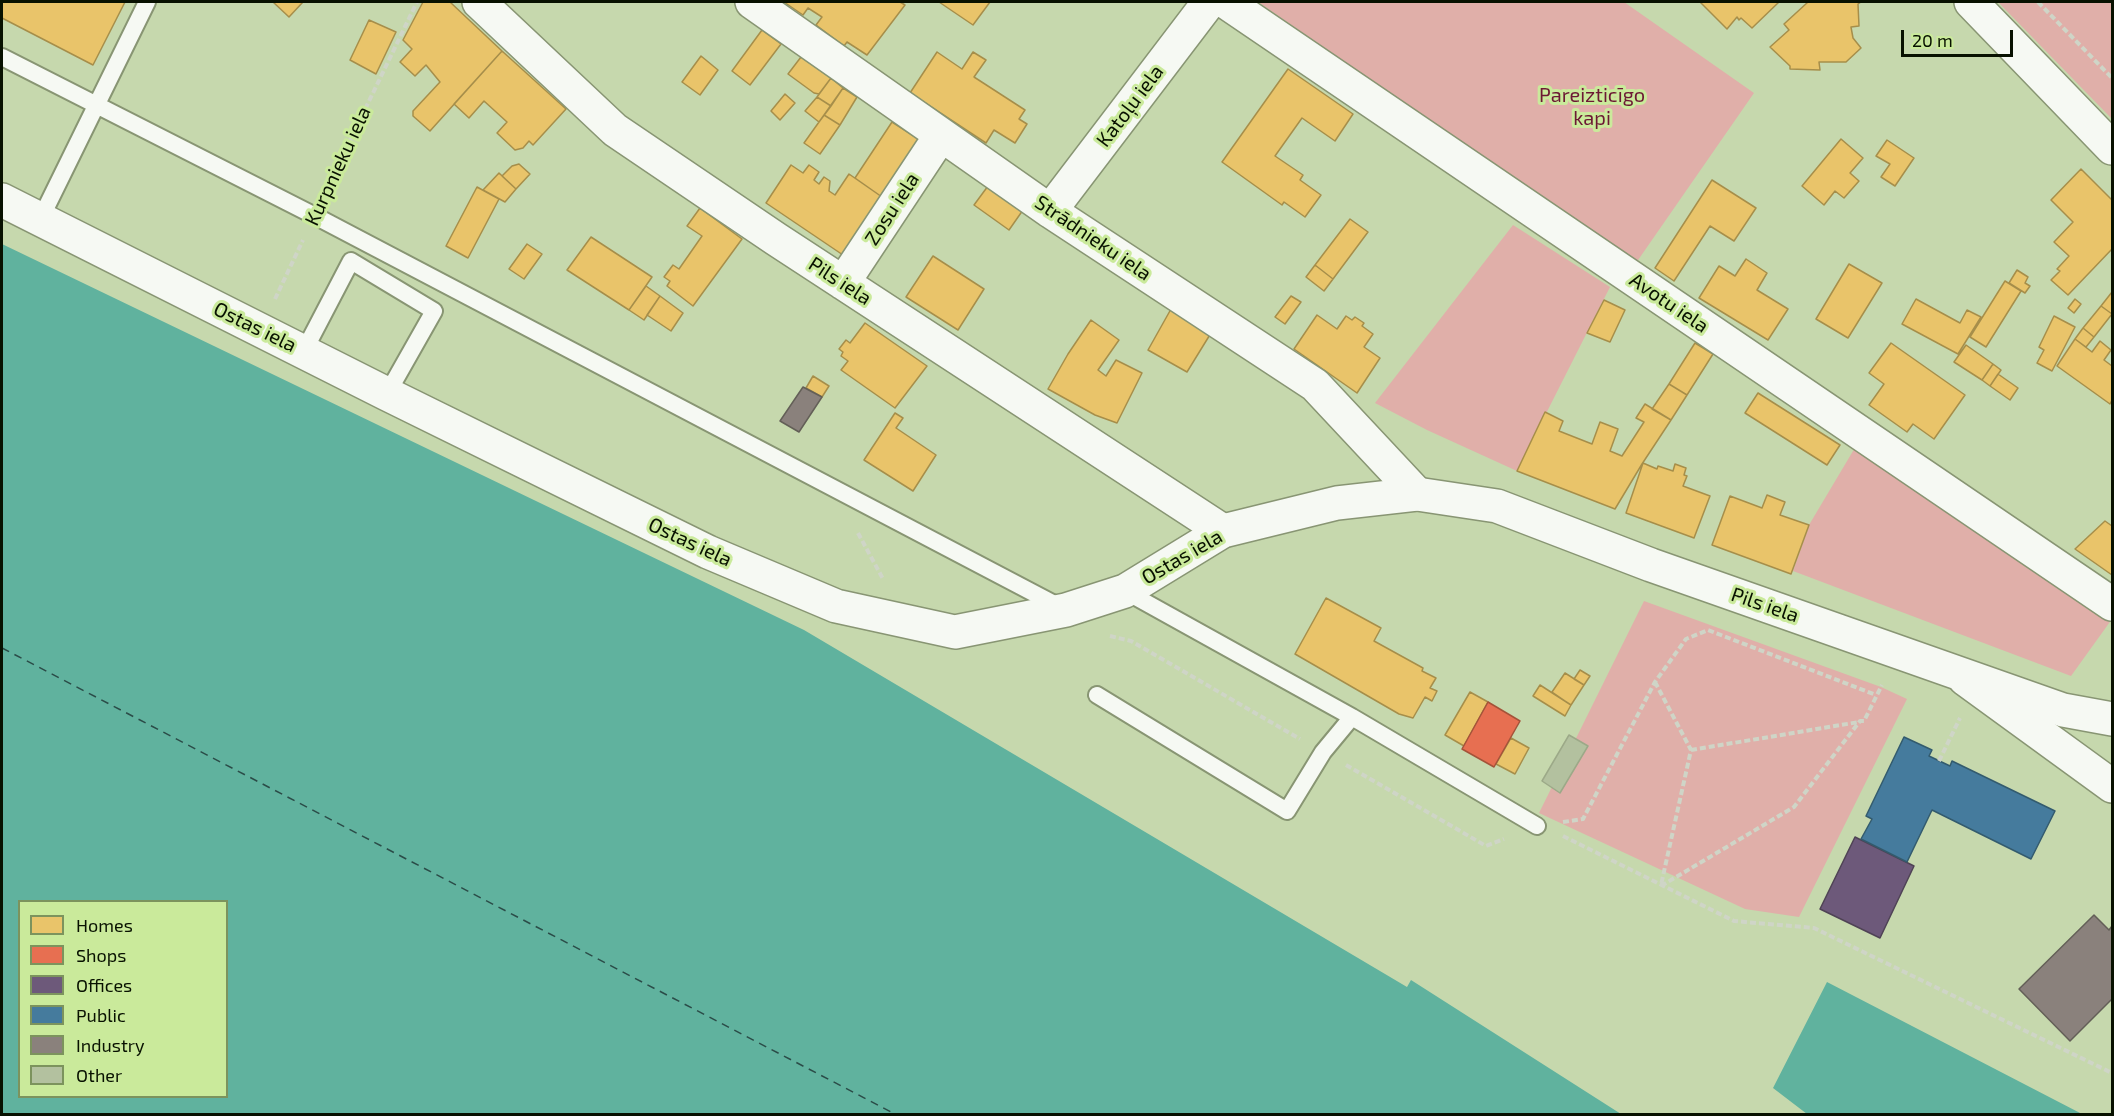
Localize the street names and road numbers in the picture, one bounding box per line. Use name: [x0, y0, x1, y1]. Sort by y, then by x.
street label: Katoļu iela: [1091, 60, 1169, 152]
street label: Kurpnieku iela: [300, 103, 376, 229]
street label: Zosu iela: [860, 168, 924, 250]
street label: Strādnieku iela: [1030, 190, 1156, 286]
street label: Pils iela: [804, 252, 876, 310]
street label: Avotu iela: [1625, 268, 1713, 338]
street label: Ostas iela: [210, 297, 300, 357]
street label: Ostas iela: [644, 512, 736, 572]
street label: Ostas iela: [1137, 524, 1227, 590]
street label: Pils iela: [1728, 582, 1802, 628]

